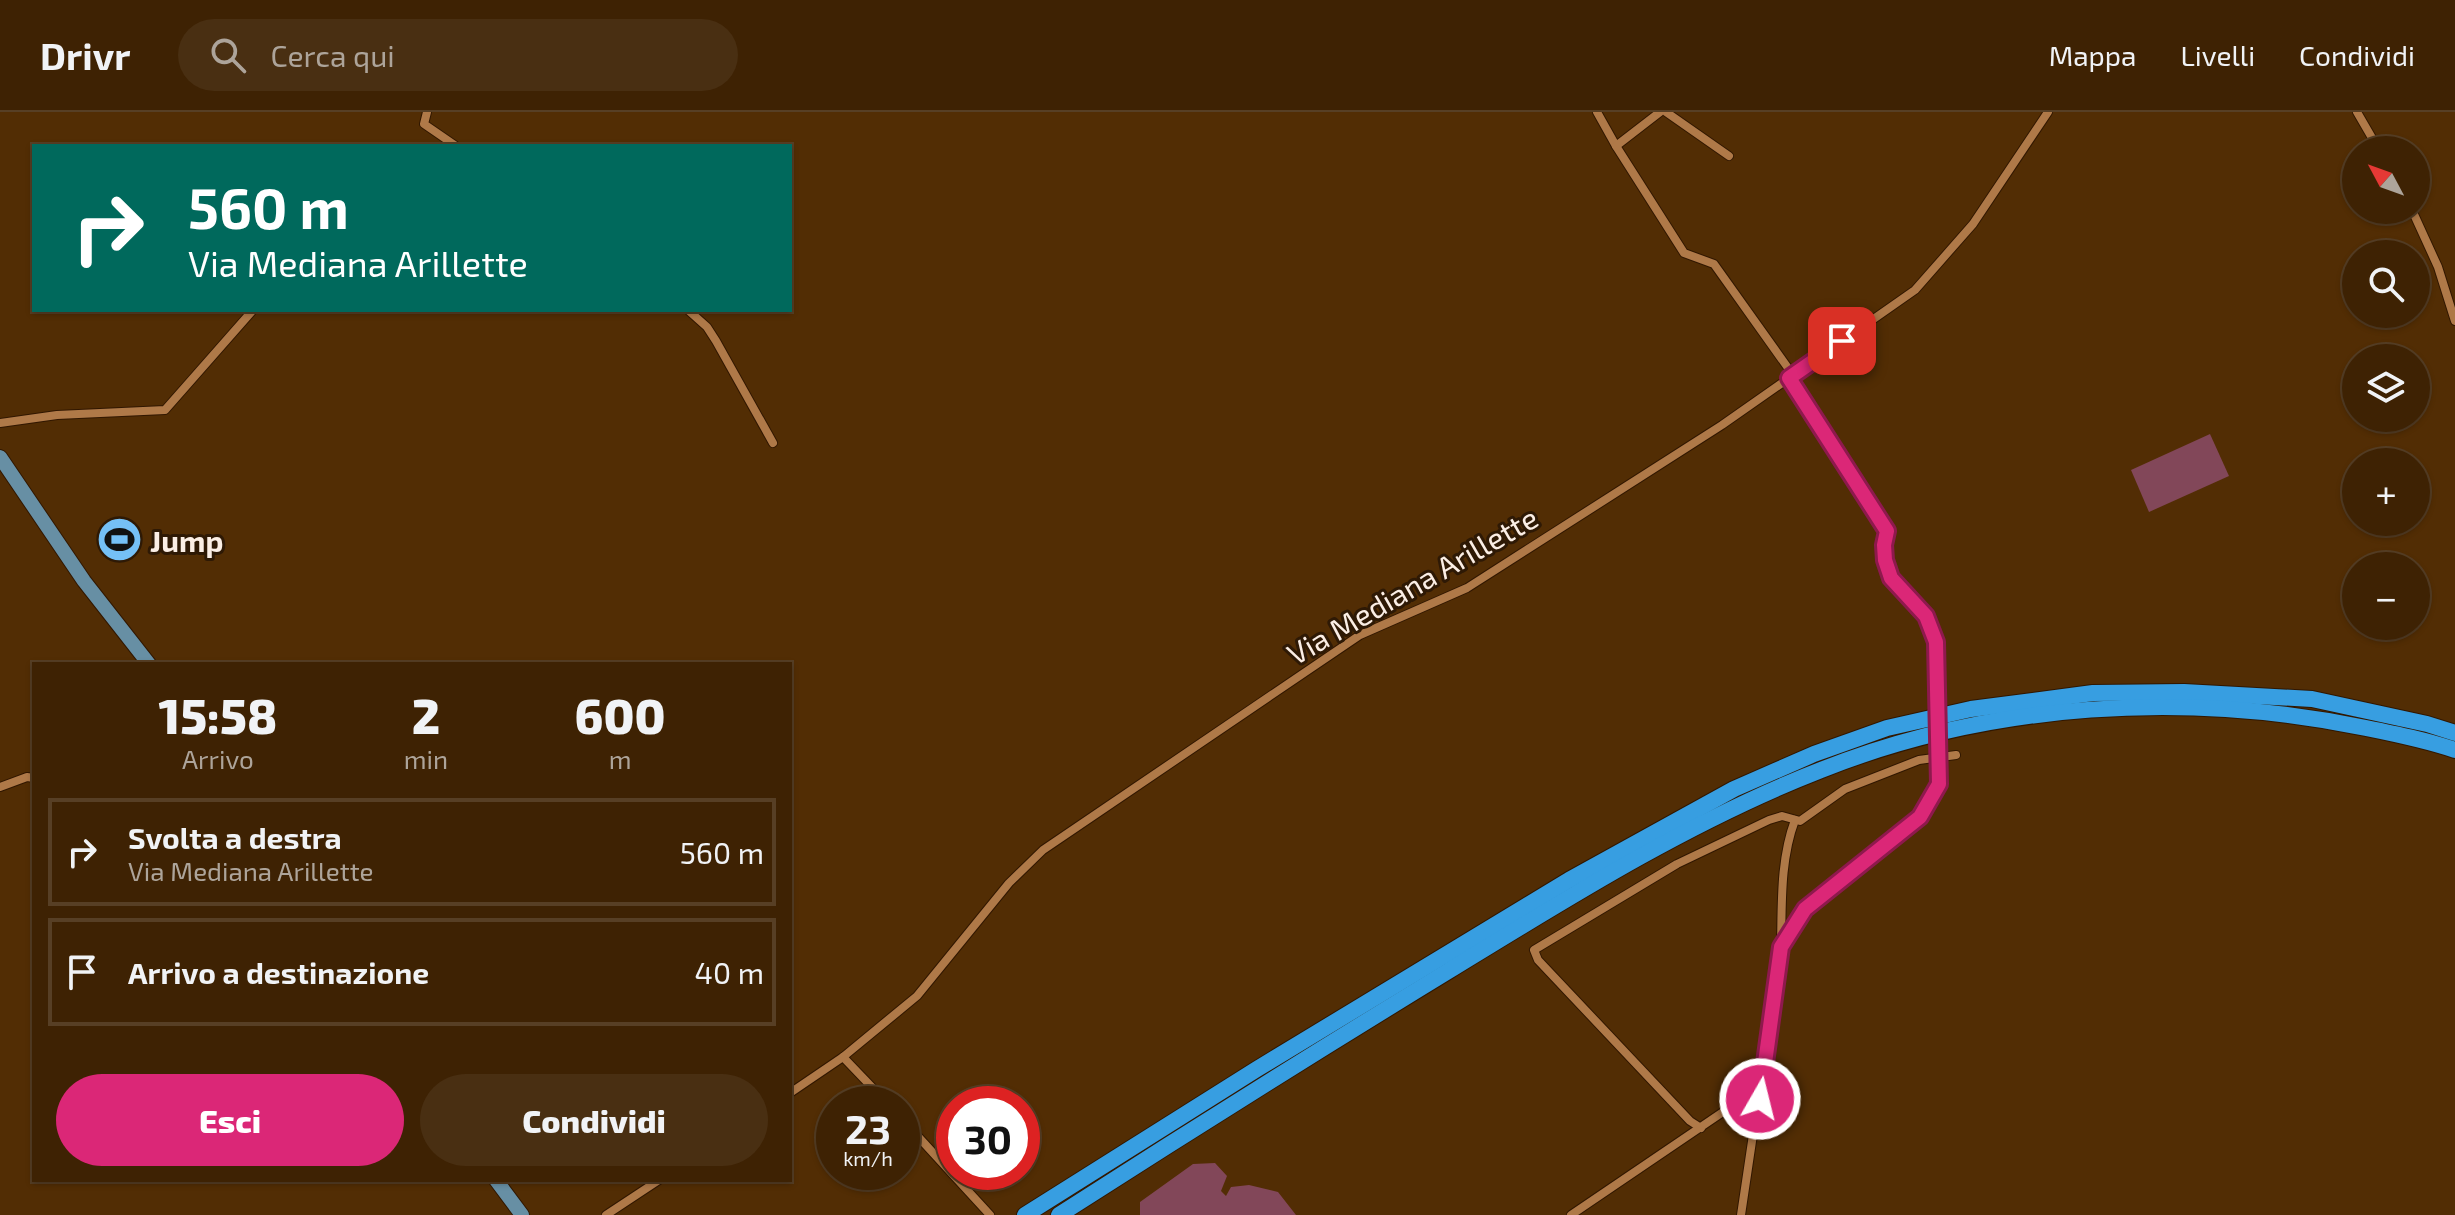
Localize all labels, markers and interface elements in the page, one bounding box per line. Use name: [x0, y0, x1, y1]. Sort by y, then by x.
search box: [178, 19, 738, 91]
text: Drivr: [40, 32, 130, 78]
icon: search: [206, 33, 250, 77]
text: Cerca qui: [270, 37, 395, 73]
text: Mappa: [2049, 38, 2136, 72]
text: Livelli: [2180, 38, 2255, 72]
text: Condividi: [2299, 38, 2415, 72]
north arrow: [2342, 136, 2430, 224]
map controls: [2342, 136, 2430, 640]
text: 560 m: [188, 173, 349, 240]
icon: right: [56, 176, 160, 280]
button: search: [2342, 240, 2430, 328]
text: Via Mediana Arillette: [188, 241, 528, 284]
pin: [1808, 307, 1876, 375]
icon: arrive: [1820, 319, 1864, 363]
button: layers: [2342, 344, 2430, 432]
button: +: [2342, 448, 2430, 536]
street label: Via Mediana Arillette: [1280, 499, 1544, 671]
sports icon: Jump: [95, 516, 143, 564]
place label: Jump: [150, 522, 223, 558]
button: −: [2342, 552, 2430, 640]
text: 15:58: [159, 686, 277, 744]
text: 2: [412, 686, 440, 744]
text: 600: [575, 686, 665, 744]
text: Arrivo: [182, 743, 254, 774]
text: min: [404, 743, 448, 774]
text: m: [609, 743, 631, 774]
text: Svolta a destra: [128, 819, 342, 855]
icon: right: [60, 830, 104, 874]
text: 560 m: [680, 834, 764, 870]
text: Via Mediana Arillette: [128, 855, 374, 886]
icon: arrive: [60, 950, 104, 994]
text: Arrivo a destinazione: [128, 954, 429, 990]
text: 40 m: [694, 954, 764, 990]
position arrow: [1718, 1057, 1802, 1141]
button: Esci: [56, 1074, 404, 1166]
button: Condividi: [420, 1074, 768, 1166]
speed limit sign: 30: [936, 1086, 1040, 1190]
text: 23: [845, 1104, 891, 1152]
text: km/h: [843, 1146, 893, 1170]

